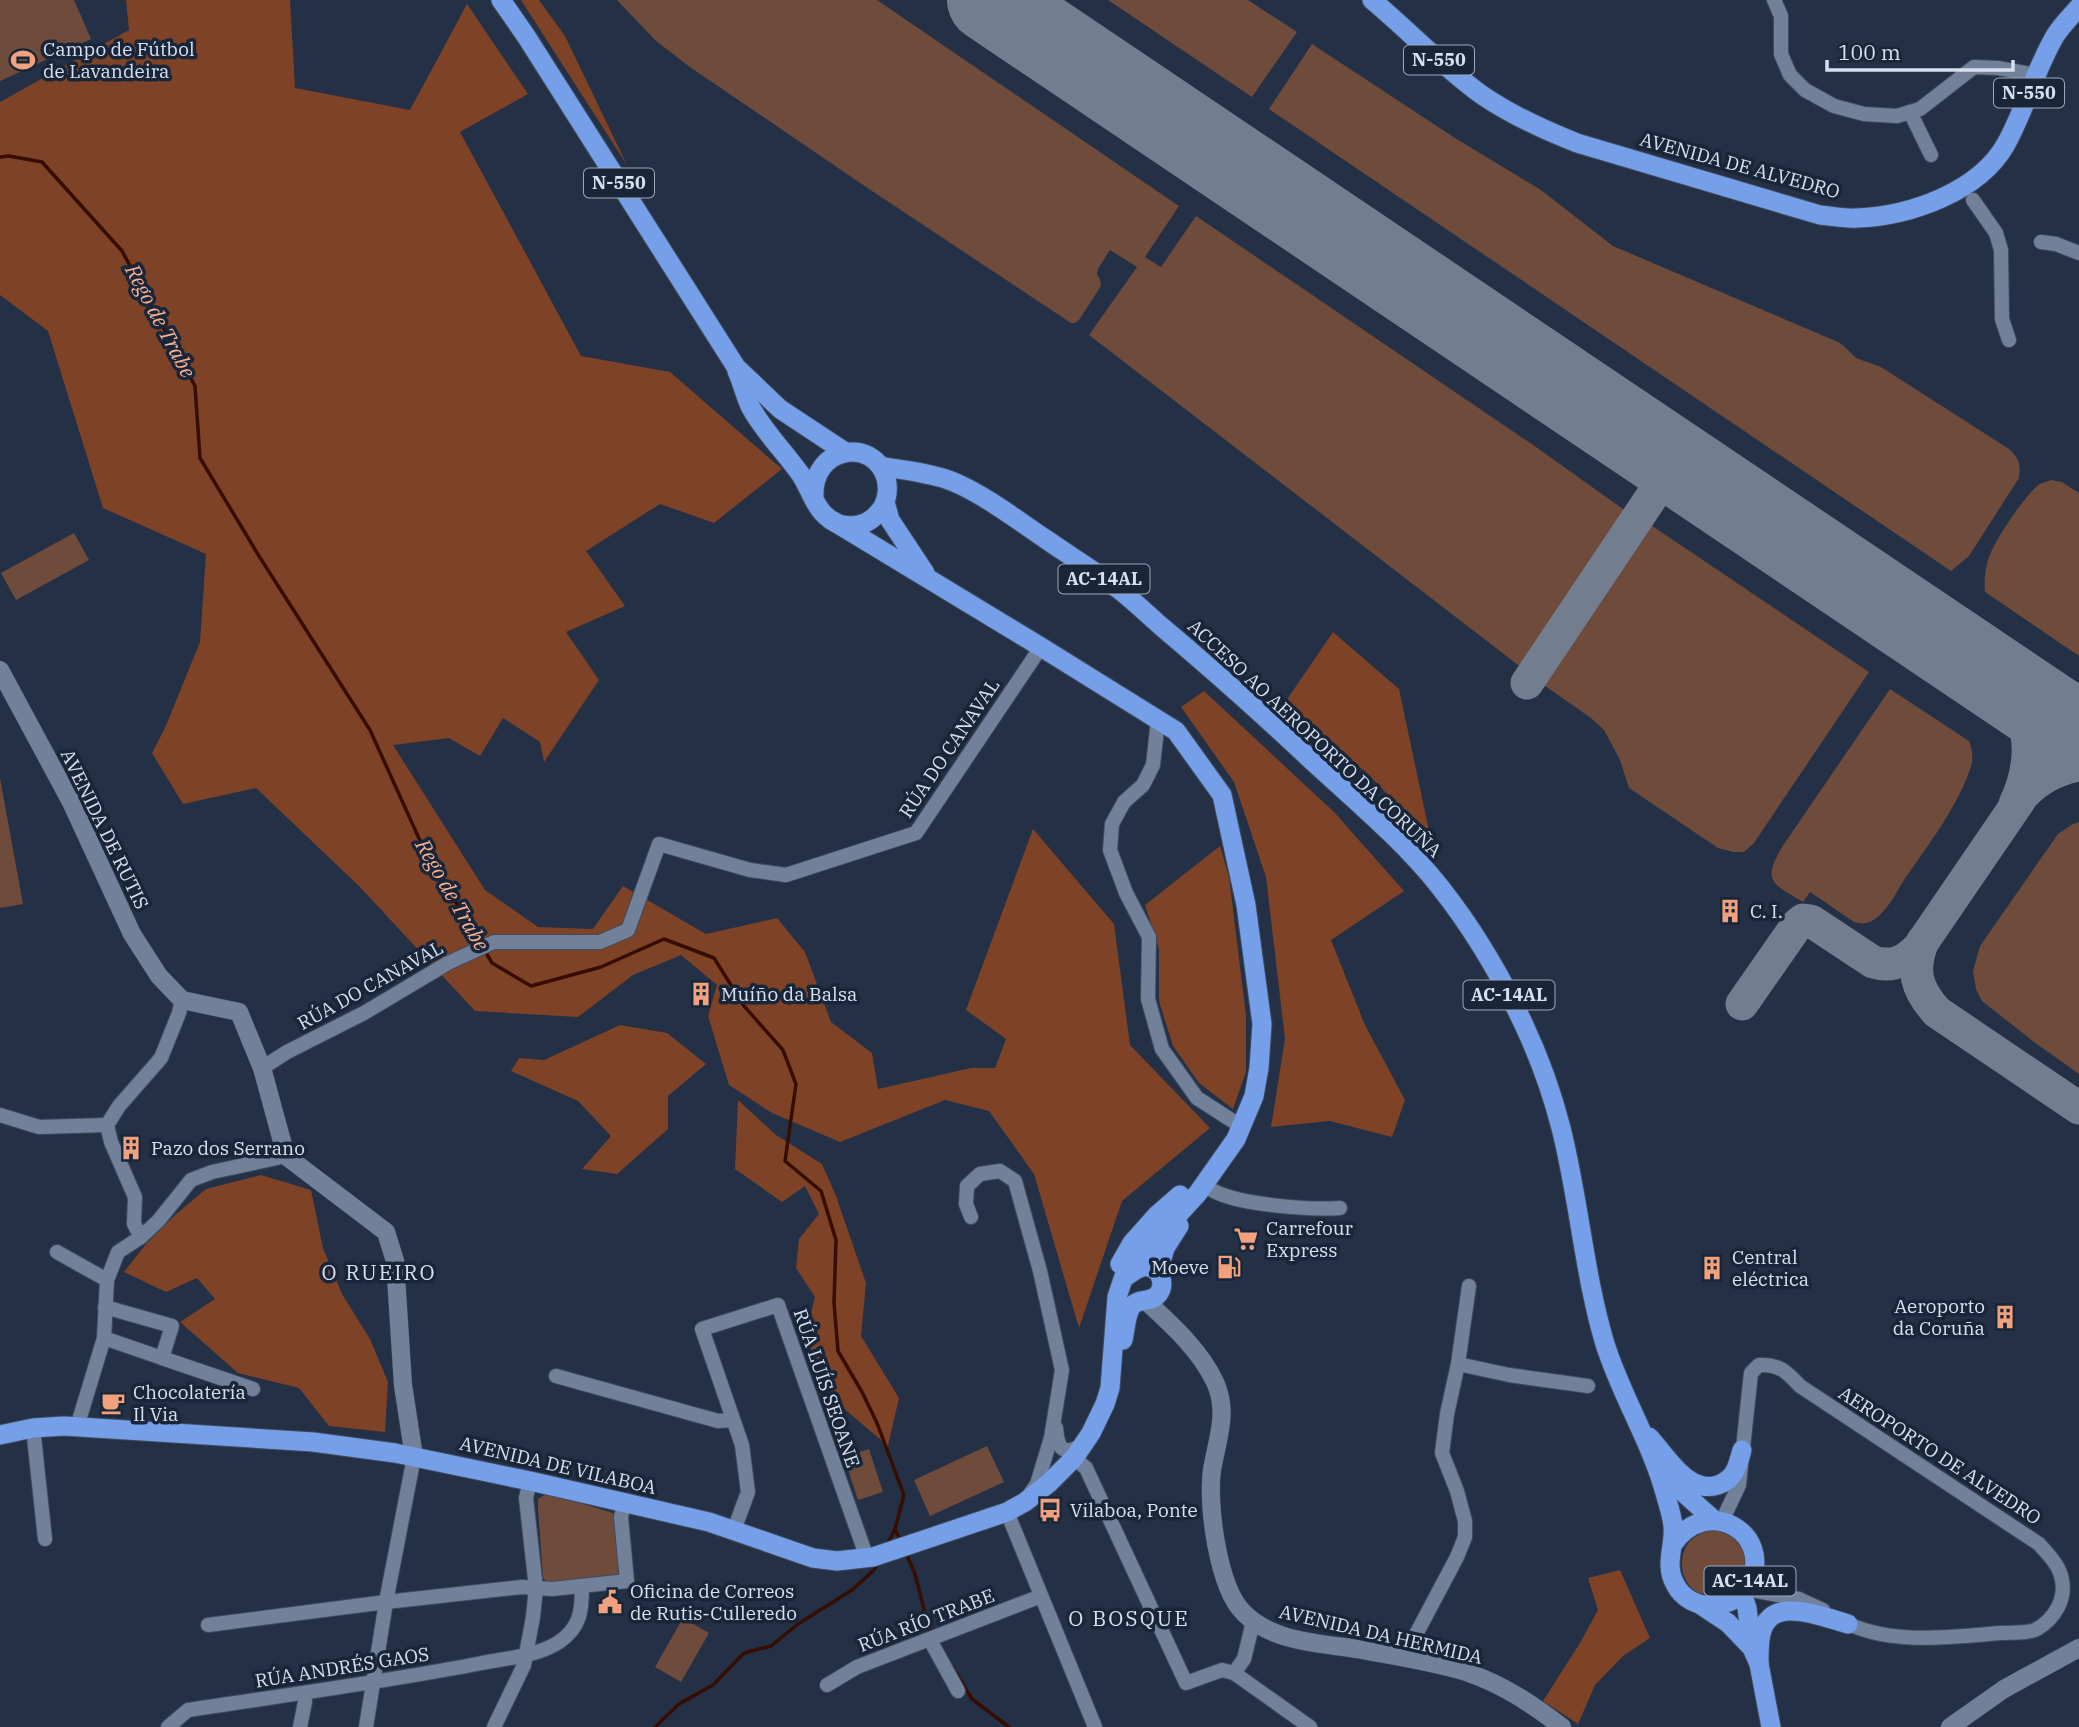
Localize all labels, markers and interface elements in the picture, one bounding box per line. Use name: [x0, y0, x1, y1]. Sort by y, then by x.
scale bar: [1827, 28, 2012, 72]
place label: Campo de Fútbol de Lavandeira: [43, 37, 195, 83]
text: 100 m: [1838, 38, 1901, 66]
sports icon: Campo de Fútbol de Lavandeira: [9, 46, 37, 74]
road number: N-550: [1404, 46, 1474, 74]
road number: N-550: [1994, 78, 2064, 108]
street label: AVENIDA DE ALVEDRO: [1637, 127, 1843, 203]
road number: N-550: [584, 168, 654, 198]
water label: Rego de Trabe: [119, 258, 203, 383]
road number: AC-14AL: [1058, 564, 1150, 594]
street label: ACCESO AO AEROPORTO DA CORUÑA: [1183, 614, 1447, 862]
street label: RÚA DO CANAVAL: [894, 674, 1004, 822]
street label: AVENIDA DE RUTIS: [56, 745, 154, 913]
water label: Rego de Trabe: [409, 833, 497, 956]
building icon: C. I.: [1716, 897, 1744, 925]
place label: C. I.: [1750, 899, 1783, 923]
street label: RÚA DO CANAVAL: [293, 935, 447, 1035]
building icon: Muíño da Balsa: [687, 980, 715, 1008]
road number: AC-14AL: [1464, 980, 1554, 1010]
place label: Muíño da Balsa: [721, 982, 857, 1006]
building icon: Pazo dos Serrano: [117, 1134, 145, 1162]
place label: Pazo dos Serrano: [151, 1136, 305, 1160]
place label: Carrefour Express: [1266, 1216, 1353, 1262]
supermarket icon: Carrefour Express: [1232, 1225, 1260, 1253]
place label: Central eléctrica: [1732, 1245, 1809, 1291]
fuel station icon: Moeve: [1215, 1253, 1243, 1281]
building icon: Central eléctrica: [1698, 1254, 1726, 1282]
place label: Moeve: [1151, 1255, 1209, 1279]
district label: O RUEIRO: [322, 1258, 436, 1286]
place label: Aeroporto da Coruña: [1893, 1294, 1985, 1340]
building icon: Aeroporto da Coruña: [1991, 1303, 2019, 1331]
street label: RÚA LUÍS SEOANE: [789, 1305, 865, 1471]
place label: Chocolatería Il Via: [133, 1380, 246, 1426]
street label: AEROPORTO DE ALVEDRO: [1834, 1380, 2046, 1530]
cafe icon: Chocolatería Il Via: [99, 1389, 127, 1417]
street label: AVENIDA DE VILABOA: [457, 1431, 659, 1499]
bus stop icon: Vilaboa, Ponte: [1036, 1496, 1064, 1524]
place label: Vilaboa, Ponte: [1070, 1498, 1198, 1522]
road number: AC-14AL: [1704, 1566, 1796, 1596]
place label: Oficina de Correos de Rutis-Culleredo: [630, 1579, 797, 1625]
street label: RÚA RÍO TRABE: [854, 1583, 998, 1657]
public building icon: Oficina de Correos de Rutis-Culleredo: [596, 1588, 624, 1616]
street label: AVENIDA DA HERMIDA: [1277, 1599, 1485, 1669]
district label: O BOSQUE: [1068, 1604, 1190, 1632]
street label: RÚA ANDRÉS GAOS: [253, 1641, 431, 1693]

